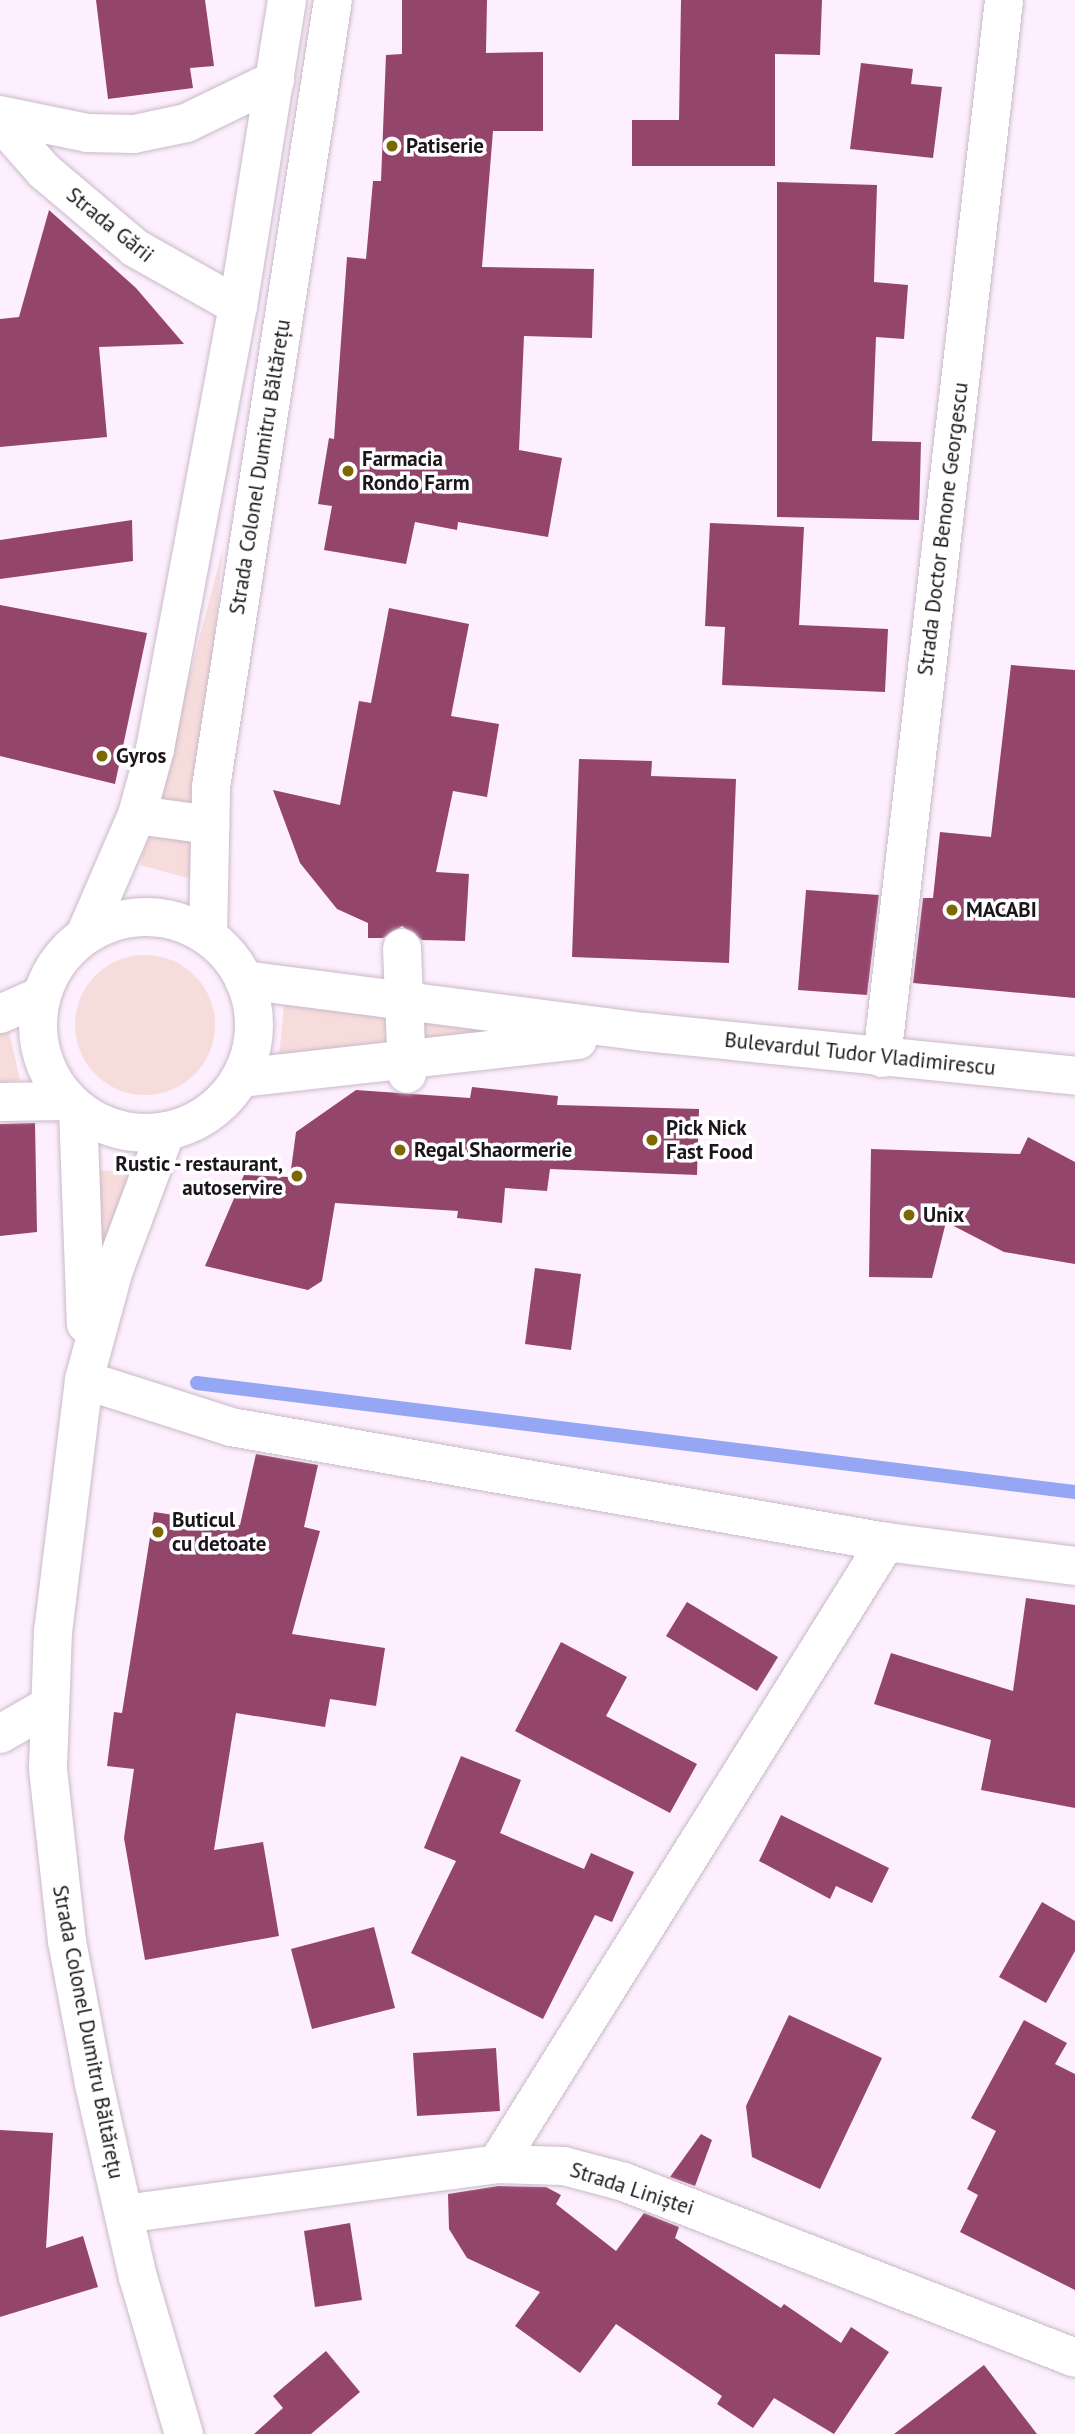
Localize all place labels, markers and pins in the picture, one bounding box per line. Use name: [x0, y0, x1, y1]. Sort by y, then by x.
place label: Patiserie: [406, 133, 484, 159]
marker: Patiserie: [384, 138, 400, 154]
place label: Farmacia Rondo Farm: [362, 446, 470, 496]
marker: Farmacia Rondo Farm: [340, 463, 356, 479]
place label: Gyros: [116, 743, 166, 769]
marker: Gyros: [94, 748, 110, 764]
place label: MACABI: [966, 897, 1037, 923]
marker: MACABI: [944, 902, 960, 918]
place label: Pick Nick Fast Food: [666, 1115, 753, 1165]
marker: Pick Nick Fast Food: [644, 1132, 660, 1148]
place label: Regal Shaormerie: [414, 1137, 572, 1163]
marker: Regal Shaormerie: [392, 1142, 408, 1158]
place label: Rustic - restaurant, autoservire: [112, 1151, 283, 1201]
marker: Rustic - restaurant, autoservire: [289, 1168, 305, 1184]
place label: Unix: [923, 1202, 964, 1228]
marker: Unix: [901, 1207, 917, 1223]
place label: Buticul cu detoate: [172, 1507, 266, 1557]
marker: Buticul cu detoate: [150, 1524, 166, 1540]

